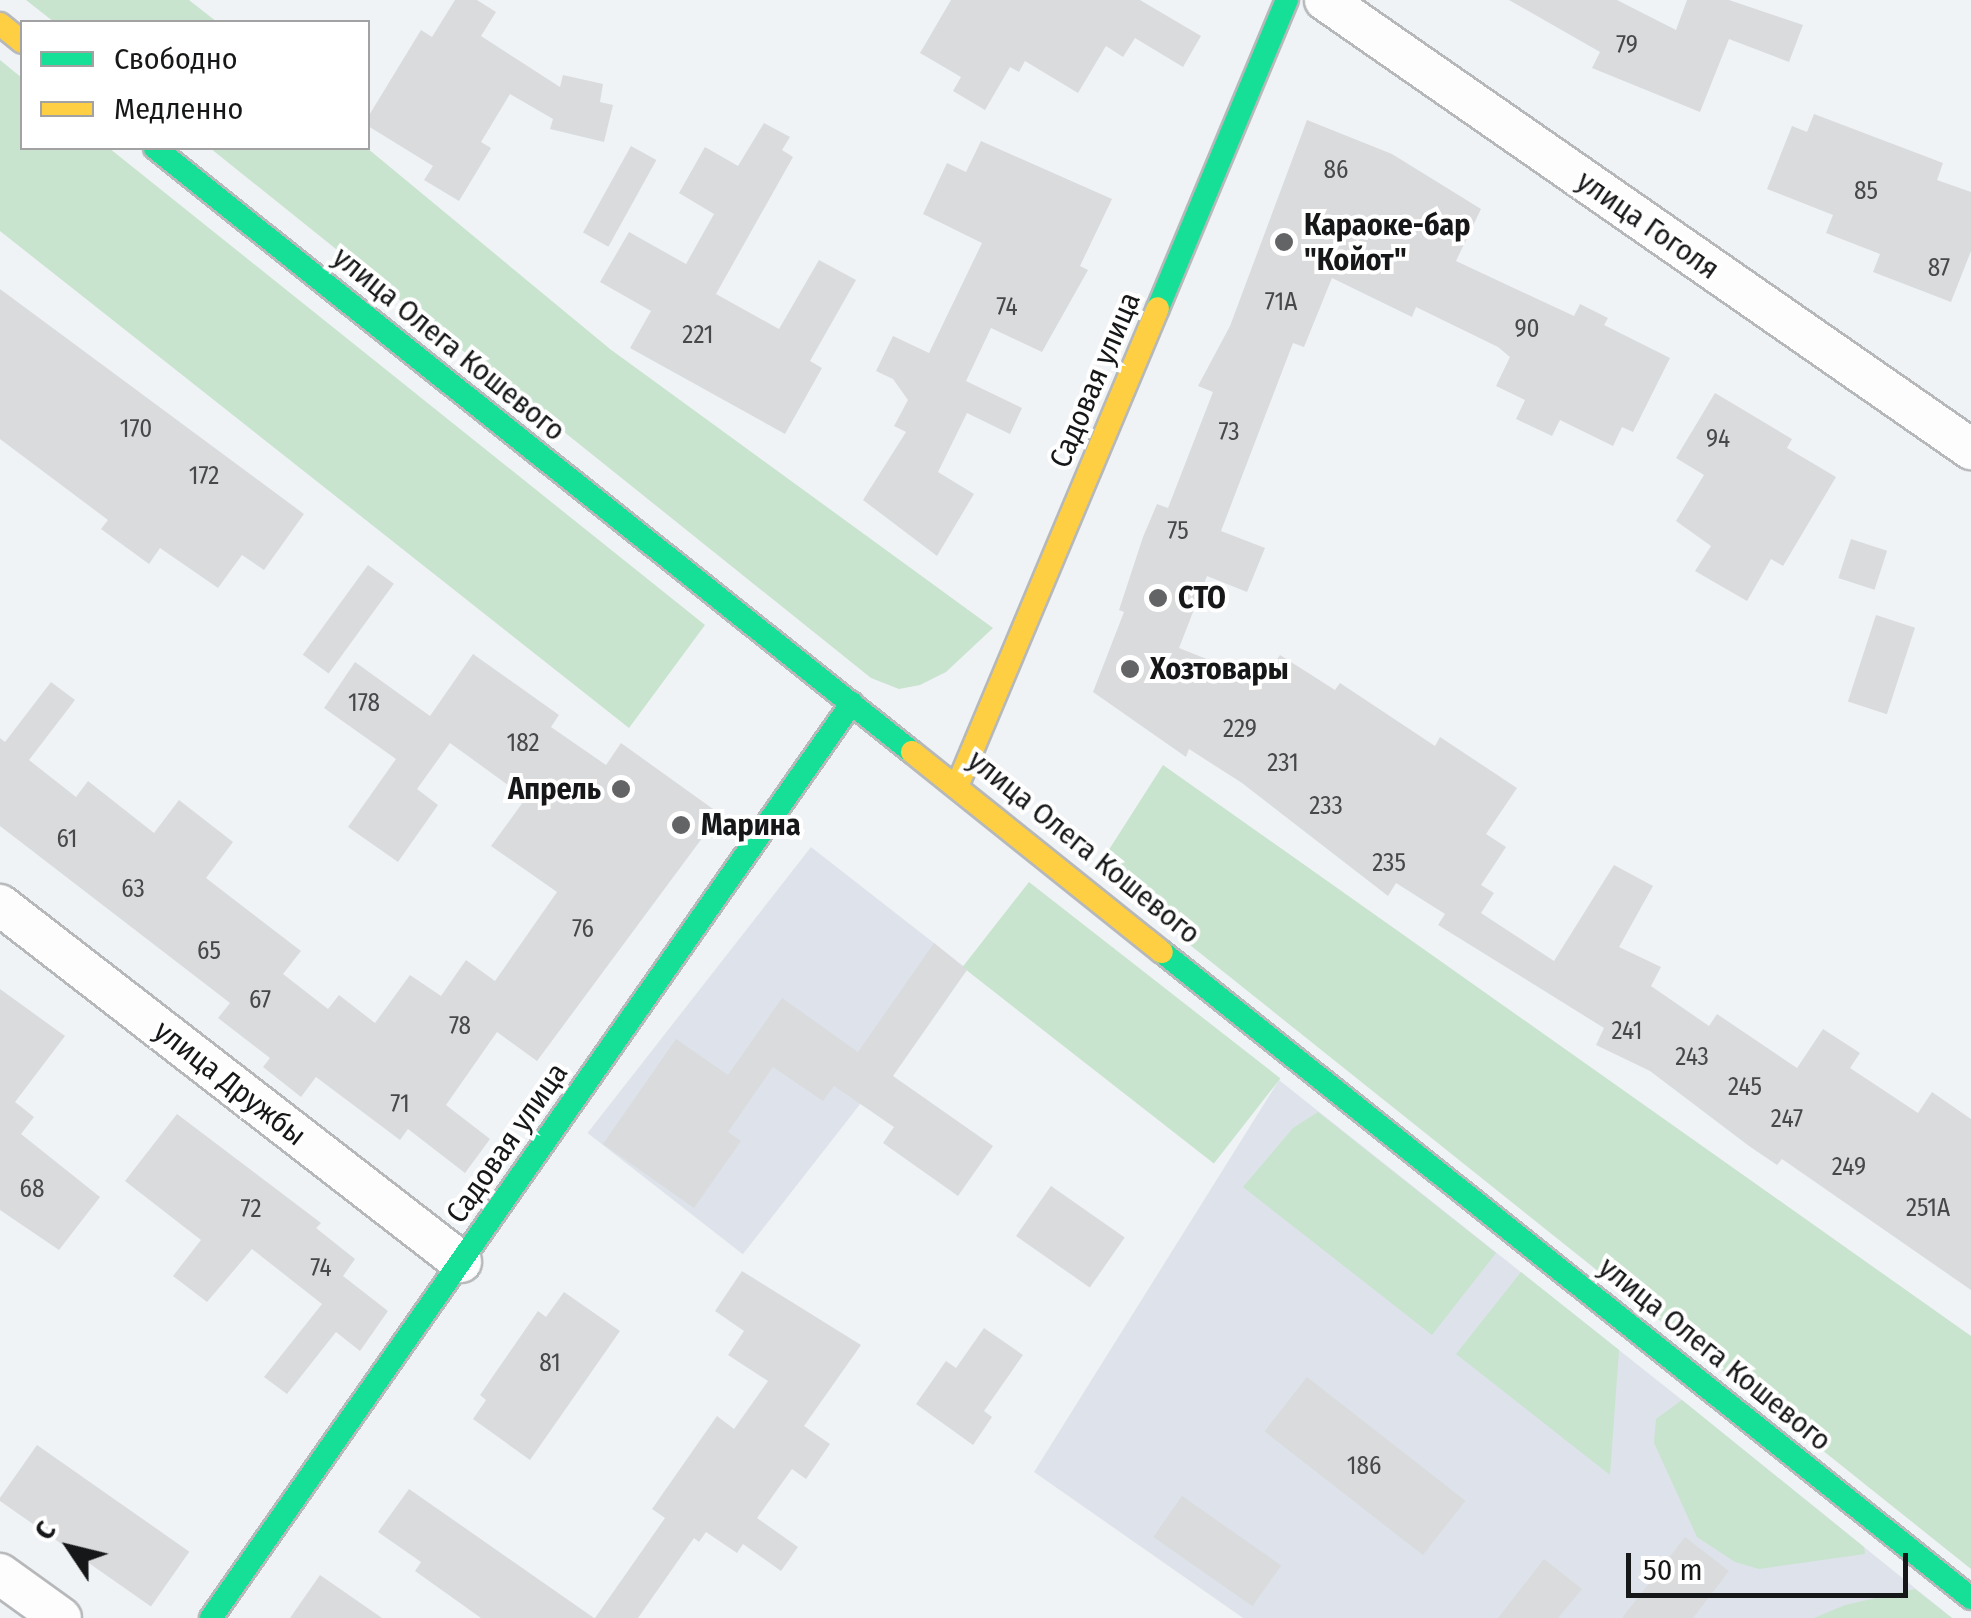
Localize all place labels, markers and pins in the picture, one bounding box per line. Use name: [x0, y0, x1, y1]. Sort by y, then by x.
place label: Караоке-бар "Койот": [1304, 207, 1471, 278]
marker: Караоке-бар "Койот": [1273, 231, 1295, 253]
place label: СТО: [1178, 580, 1226, 616]
marker: СТО: [1147, 587, 1169, 609]
place label: Хозтовары: [1150, 651, 1289, 687]
marker: Хозтовары: [1119, 658, 1141, 680]
place label: Апрель: [508, 771, 601, 807]
marker: Апрель: [610, 778, 632, 800]
place label: Марина: [701, 807, 801, 843]
marker: Марина: [670, 814, 692, 836]

